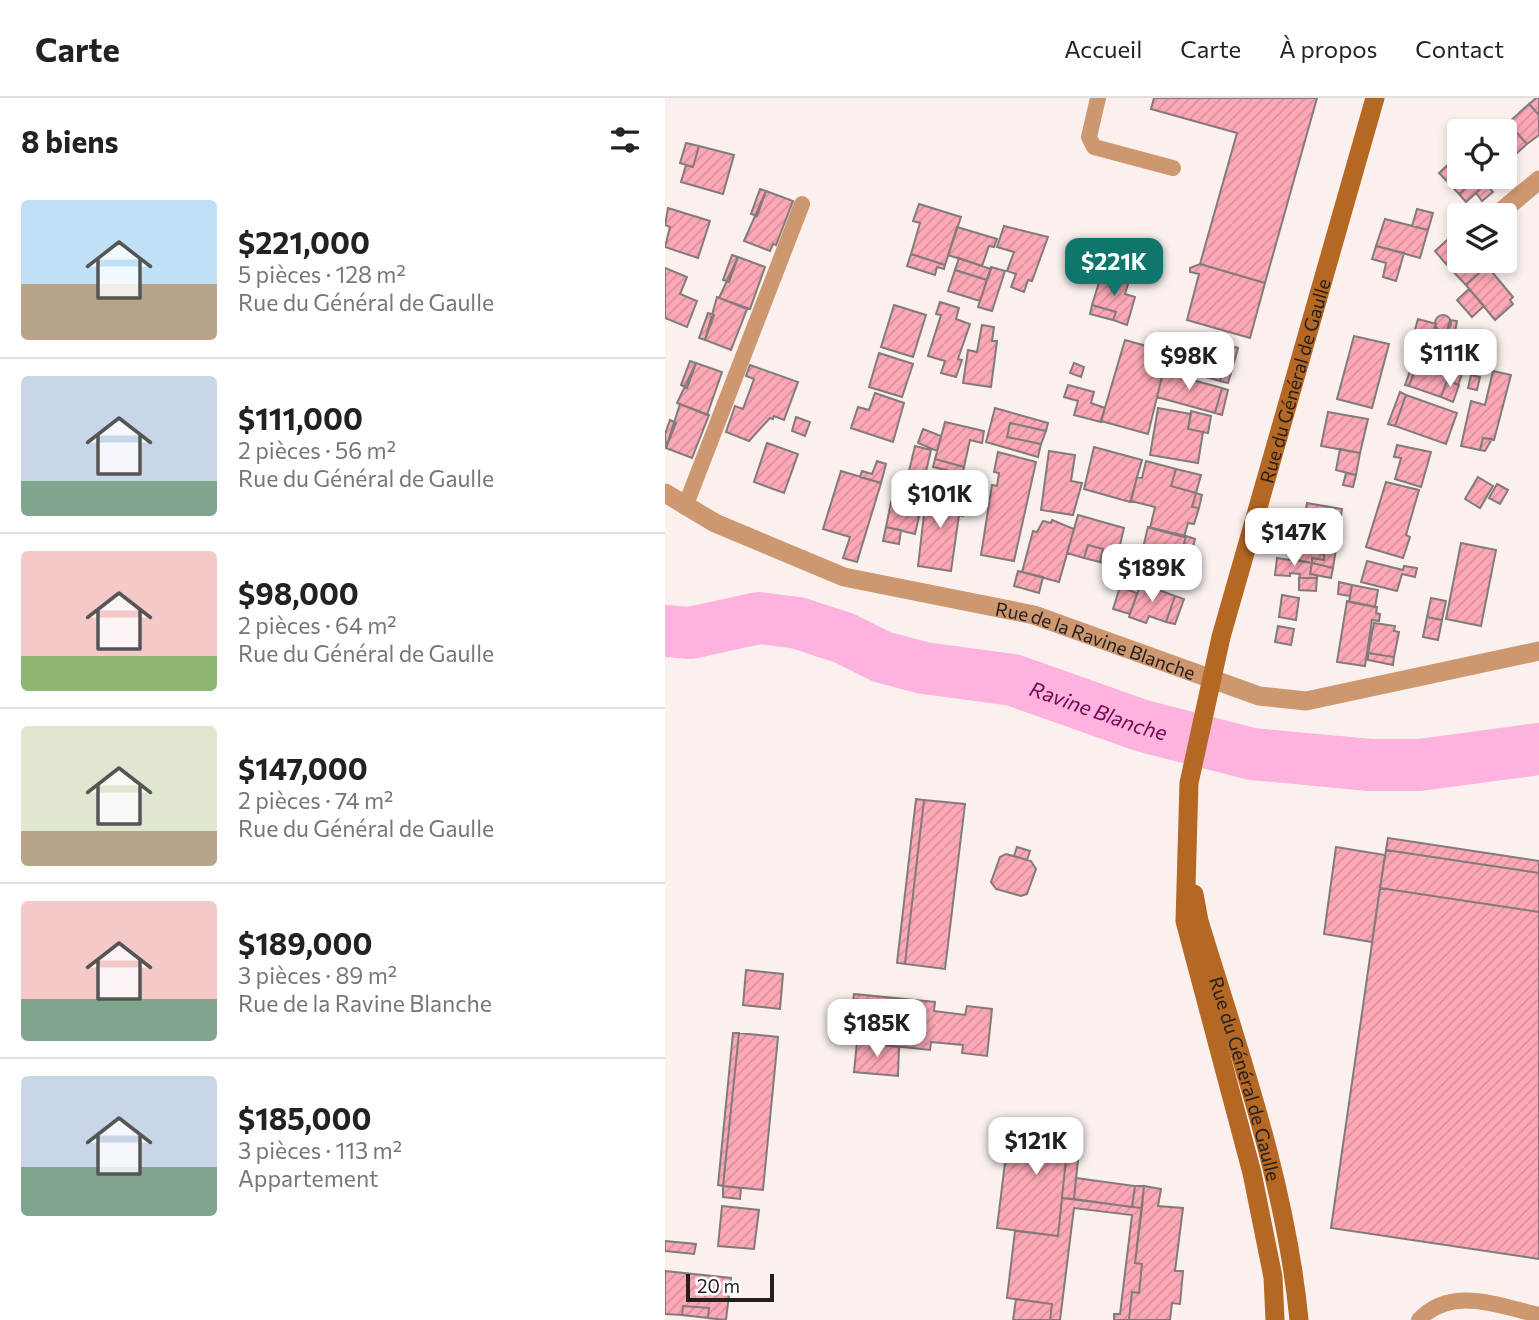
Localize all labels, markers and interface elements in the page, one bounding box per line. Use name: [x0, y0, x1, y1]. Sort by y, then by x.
text: Carte: [35, 28, 120, 69]
text: Accueil: [1064, 34, 1142, 63]
text: Carte: [1180, 34, 1241, 63]
text: À propos: [1279, 34, 1377, 63]
text: Contact: [1415, 34, 1504, 63]
map controls: [1447, 119, 1517, 273]
button: locate: [1447, 119, 1517, 189]
icon: filters: [606, 121, 644, 159]
text: 8 biens: [21, 122, 119, 159]
button: layers: [1447, 203, 1517, 273]
text: $221,000: [238, 223, 370, 260]
icon: home: [77, 228, 161, 312]
pin: $221K: [1065, 238, 1163, 298]
text: $221K: [1081, 247, 1147, 275]
text: 5 pièces · 128 m²: [238, 260, 406, 288]
street label: Rue du Général de Gaulle: [1254, 276, 1334, 486]
text: Rue du Général de Gaulle: [238, 288, 494, 316]
pin: $111K: [1401, 330, 1499, 389]
pin: $98K: [1148, 332, 1230, 392]
text: $111K: [1420, 338, 1480, 366]
text: $98K: [1160, 341, 1218, 369]
text: $111,000: [238, 399, 363, 436]
icon: home: [77, 404, 161, 488]
text: 2 pièces · 56 m²: [238, 436, 396, 464]
text: Rue du Général de Gaulle: [238, 464, 494, 492]
pin: $101K: [891, 470, 989, 530]
text: $101K: [907, 479, 973, 507]
pin: $147K: [1245, 508, 1343, 568]
text: $147K: [1261, 517, 1327, 545]
pin: $189K: [1103, 545, 1201, 604]
text: $189K: [1118, 553, 1186, 581]
text: $98,000: [238, 574, 359, 611]
icon: home: [77, 579, 161, 663]
street label: Rue de la Ravine Blanche: [994, 596, 1199, 684]
text: 2 pièces · 64 m²: [238, 611, 397, 639]
text: Rue du Général de Gaulle: [238, 639, 494, 667]
water label: Ravine Blanche: [1027, 675, 1170, 744]
text: $147,000: [238, 749, 368, 786]
icon: home: [77, 754, 161, 838]
text: 2 pièces · 74 m²: [238, 786, 393, 814]
text: Rue du Général de Gaulle: [238, 814, 494, 842]
text: $189,000: [238, 924, 372, 961]
icon: home: [77, 929, 161, 1013]
text: 3 pièces · 89 m²: [238, 961, 397, 989]
street label: Rue du Général de Gaulle: [1205, 974, 1286, 1183]
text: Rue de la Ravine Blanche: [238, 989, 492, 1017]
pin: $185K: [828, 1000, 926, 1059]
text: $185K: [843, 1008, 911, 1036]
text: $185,000: [238, 1099, 371, 1136]
icon: home: [77, 1104, 161, 1188]
pin: $121K: [987, 1118, 1085, 1177]
text: $121K: [1004, 1126, 1068, 1154]
text: 3 pièces · 113 m²: [238, 1136, 402, 1164]
text: Appartement: [238, 1164, 379, 1192]
scale bar: [686, 1271, 773, 1303]
text: 20 m: [697, 1274, 740, 1297]

